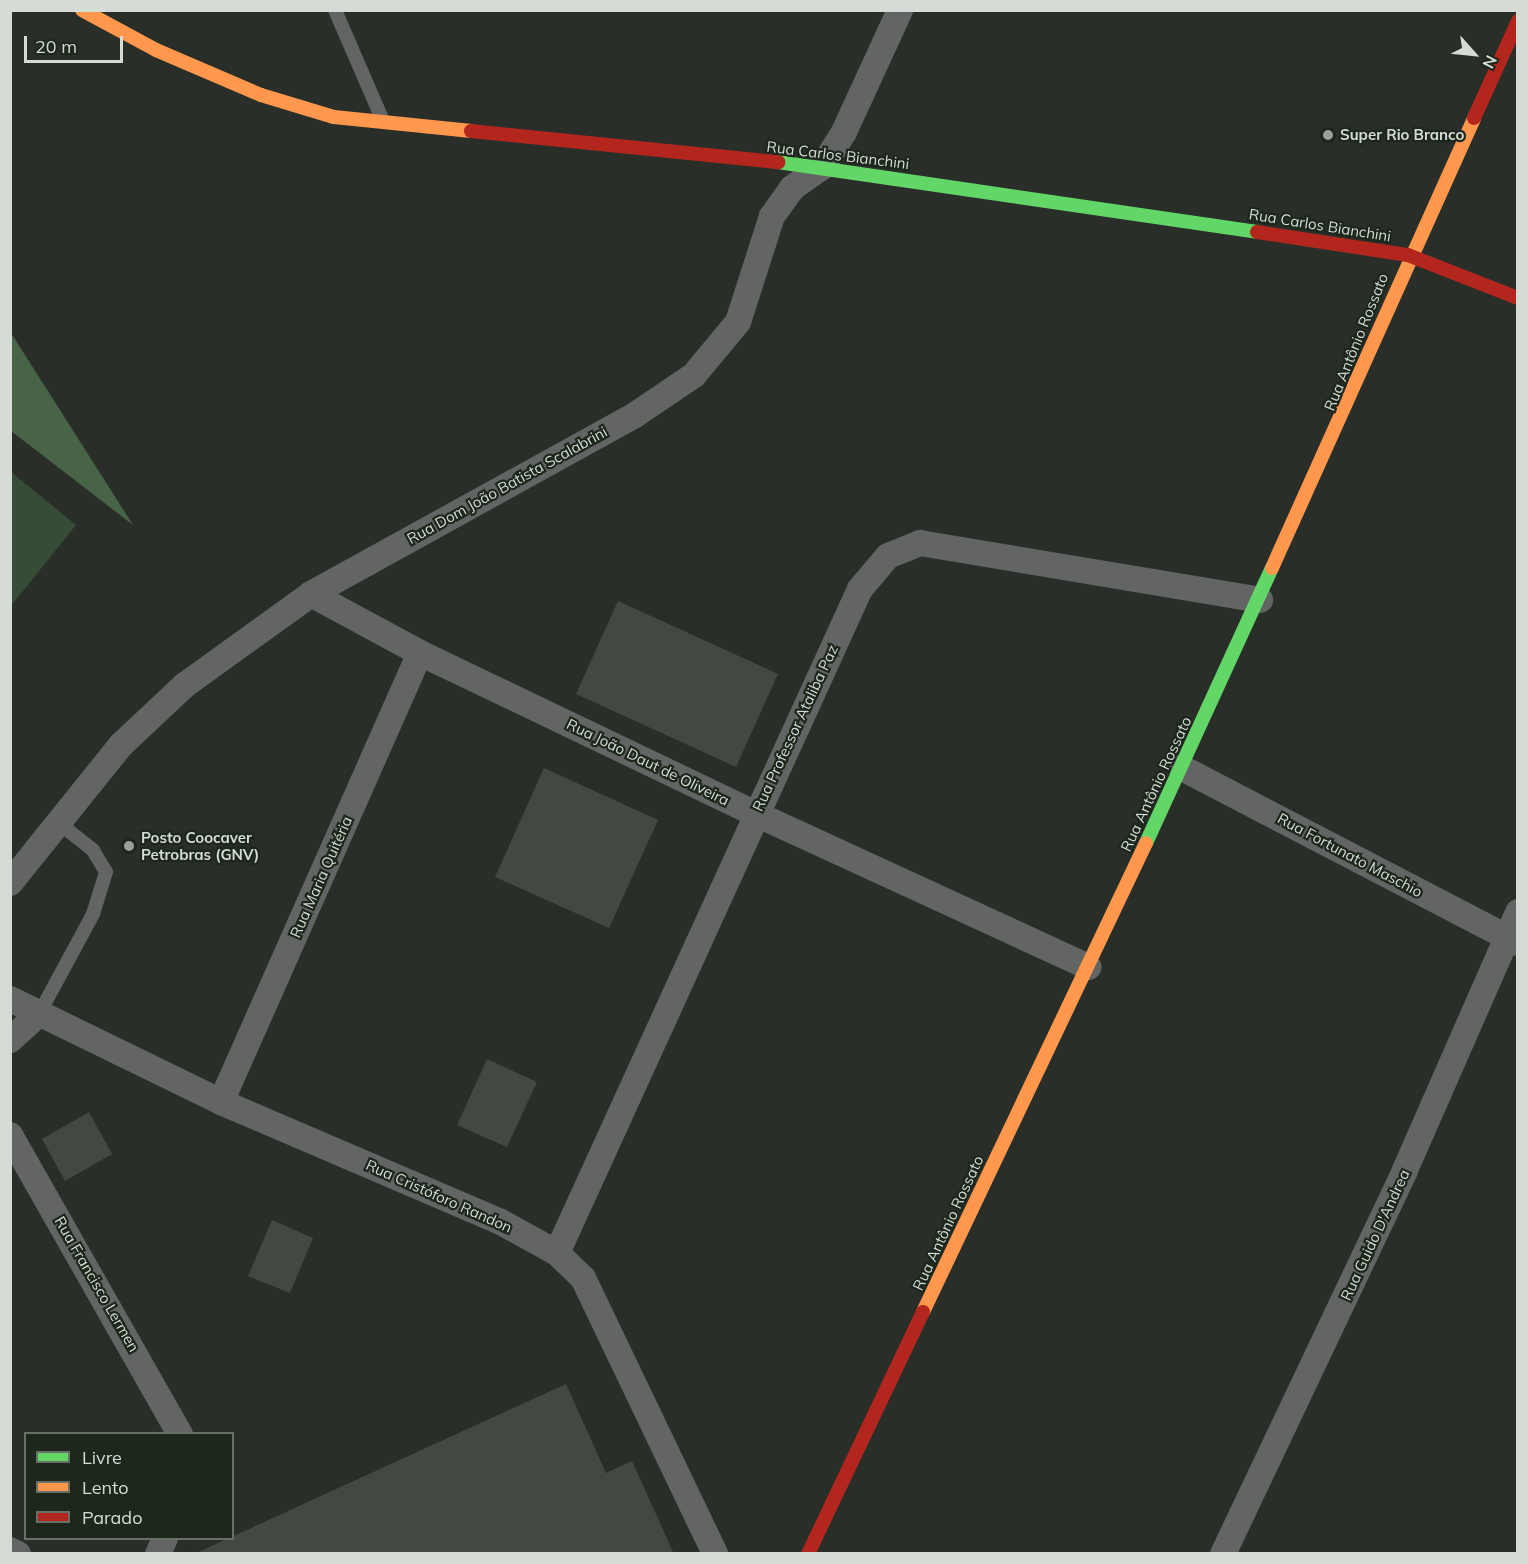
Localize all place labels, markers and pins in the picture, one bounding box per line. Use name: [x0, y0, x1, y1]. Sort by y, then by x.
place label: Super Rio Branco: [1340, 126, 1464, 144]
marker: Super Rio Branco: [1321, 128, 1335, 142]
place label: Posto Coocaver Petrobras (GNV): [141, 828, 259, 863]
marker: Posto Coocaver Petrobras (GNV): [122, 839, 136, 853]

